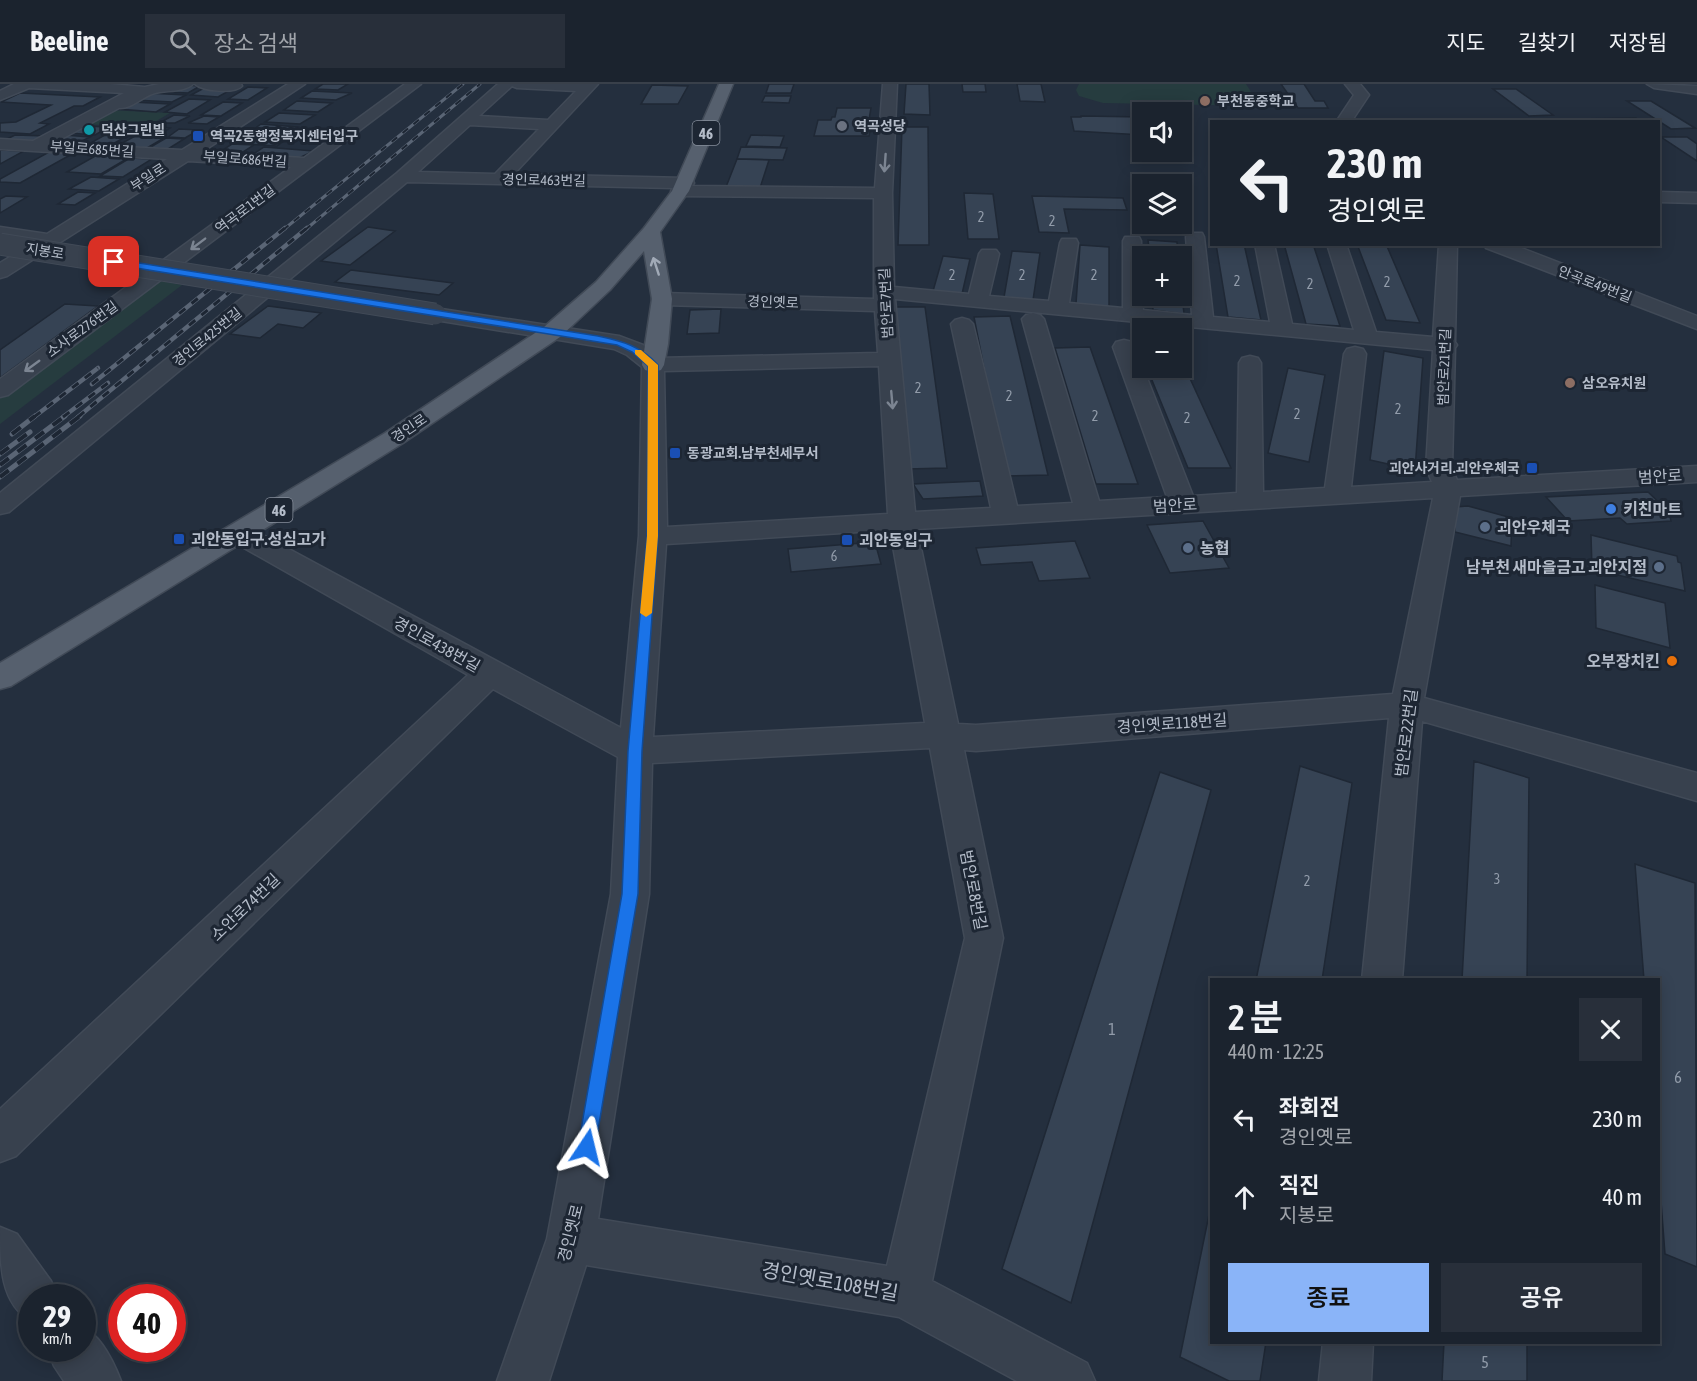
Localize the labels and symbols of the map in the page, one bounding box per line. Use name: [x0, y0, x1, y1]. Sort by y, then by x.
place label: 부천동중학교: [1217, 93, 1294, 109]
marker: 부천동중학교: [1198, 94, 1212, 108]
place label: 역곡성당: [854, 118, 906, 134]
marker: 역곡성당: [835, 119, 849, 133]
road number: 46: [692, 121, 720, 145]
place label: 덕산그린빌: [101, 122, 165, 138]
marker: 덕산그린빌: [82, 123, 96, 137]
place label: 역곡2동행정복지센터입구: [210, 128, 358, 144]
marker: 역곡2동행정복지센터입구: [191, 129, 205, 143]
street label: 부일로685번길: [49, 138, 135, 160]
street label: 부일로686번길: [202, 148, 288, 170]
one-way arrow: [879, 153, 890, 173]
street label: 부일로: [127, 160, 169, 194]
street label: 경인로463번길: [502, 171, 586, 189]
street label: 역곡로1번길: [212, 181, 278, 237]
house number: 2: [978, 209, 984, 225]
house number: 2: [1049, 213, 1055, 229]
pin: [88, 236, 139, 287]
one-way arrow: [191, 238, 207, 250]
street label: 지봉로: [25, 240, 65, 262]
one-way arrow: [650, 257, 661, 276]
street label: 안곡로49번길: [1556, 263, 1634, 305]
street label: 범안로7번길: [876, 267, 896, 339]
house number: 2: [949, 267, 955, 283]
house number: 2: [1019, 267, 1025, 283]
house number: 2: [1091, 267, 1097, 283]
house number: 2: [1234, 273, 1240, 289]
house number: 2: [1384, 274, 1390, 290]
house number: 2: [1307, 276, 1313, 292]
street label: 경인옛로: [747, 293, 799, 311]
street label: 소사로276번길: [43, 298, 121, 360]
street label: 경인로425번길: [169, 304, 245, 370]
street label: 범안로21번길: [1435, 328, 1453, 406]
one-way arrow: [25, 360, 41, 372]
place label: 삼오유치원: [1582, 375, 1646, 391]
marker: 삼오유치원: [1563, 376, 1577, 390]
house number: 2: [915, 380, 921, 396]
house number: 2: [1006, 388, 1012, 404]
one-way arrow: [887, 389, 898, 409]
house number: 2: [1395, 401, 1401, 417]
house number: 2: [1294, 406, 1300, 422]
house number: 2: [1092, 408, 1098, 424]
street label: 경인로: [389, 410, 430, 445]
house number: 2: [1184, 410, 1190, 426]
place label: 동광교회.남부천세무서: [687, 445, 818, 461]
marker: 동광교회.남부천세무서: [668, 446, 682, 460]
place label: 괴안사거리.괴안우체국: [1389, 460, 1520, 476]
marker: 괴안사거리.괴안우체국: [1525, 461, 1539, 475]
street label: 범안로: [1637, 466, 1683, 486]
street label: 범안로: [1152, 495, 1198, 515]
road number: 46: [266, 498, 292, 522]
place label: 키친마트: [1623, 500, 1682, 518]
marker: 키친마트: [1604, 502, 1618, 516]
place label: 괴안우체국: [1497, 518, 1571, 536]
marker: 괴안우체국: [1478, 520, 1492, 534]
place label: 괴안동입구.성심고가: [191, 530, 327, 548]
place label: 괴안동입구: [859, 531, 933, 549]
marker: 괴안동입구.성심고가: [172, 532, 186, 546]
marker: 괴안동입구: [840, 533, 854, 547]
place label: 농협: [1200, 539, 1229, 557]
marker: 농협: [1181, 541, 1195, 555]
house number: 6: [831, 548, 838, 564]
place label: 남부천 새마을금고 괴안지점: [1466, 558, 1647, 576]
marker: 남부천 새마을금고 괴안지점: [1652, 560, 1666, 574]
street label: 경인로438번길: [391, 613, 483, 675]
place label: 오부장치킨: [1586, 652, 1660, 670]
marker: 오부장치킨: [1665, 654, 1679, 668]
street label: 범안로22번길: [1392, 688, 1420, 778]
street label: 경인옛로118번길: [1116, 710, 1228, 736]
street label: 범안로8번길: [957, 848, 991, 932]
street label: 소안로74번길: [207, 870, 283, 944]
house number: 3: [1494, 871, 1500, 887]
house number: 2: [1304, 873, 1310, 889]
house number: 1: [1108, 1020, 1116, 1038]
house number: 6: [1674, 1068, 1682, 1086]
position arrow: [555, 1115, 619, 1179]
street label: 경인옛로: [554, 1202, 586, 1264]
street label: 경인옛로108번길: [760, 1258, 900, 1304]
speed limit sign: 40: [108, 1284, 186, 1362]
house number: 5: [1481, 1353, 1489, 1371]

